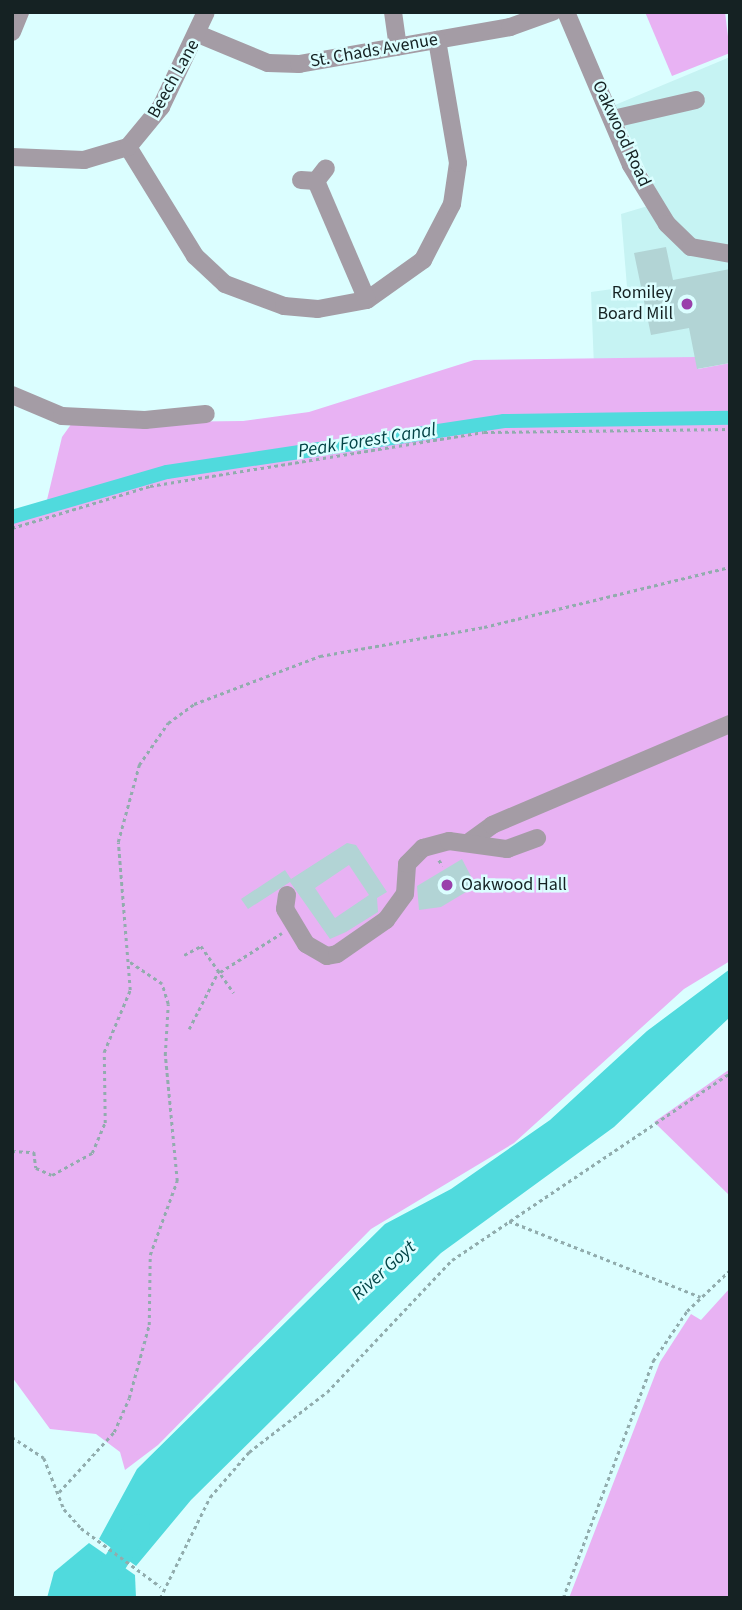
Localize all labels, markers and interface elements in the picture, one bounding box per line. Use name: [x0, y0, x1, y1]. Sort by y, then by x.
street label: St. Chads Avenue: [308, 29, 440, 73]
street label: Beech Lane: [144, 36, 204, 122]
street label: Oakwood Road: [587, 78, 655, 190]
place label: Romiley Board Mill: [597, 283, 673, 326]
marker: Romiley Board Mill: [679, 296, 695, 312]
water label: Peak Forest Canal: [296, 419, 438, 463]
place label: Oakwood Hall: [461, 874, 567, 896]
marker: Oakwood Hall: [439, 877, 455, 893]
water label: River Goyt: [347, 1236, 421, 1306]

